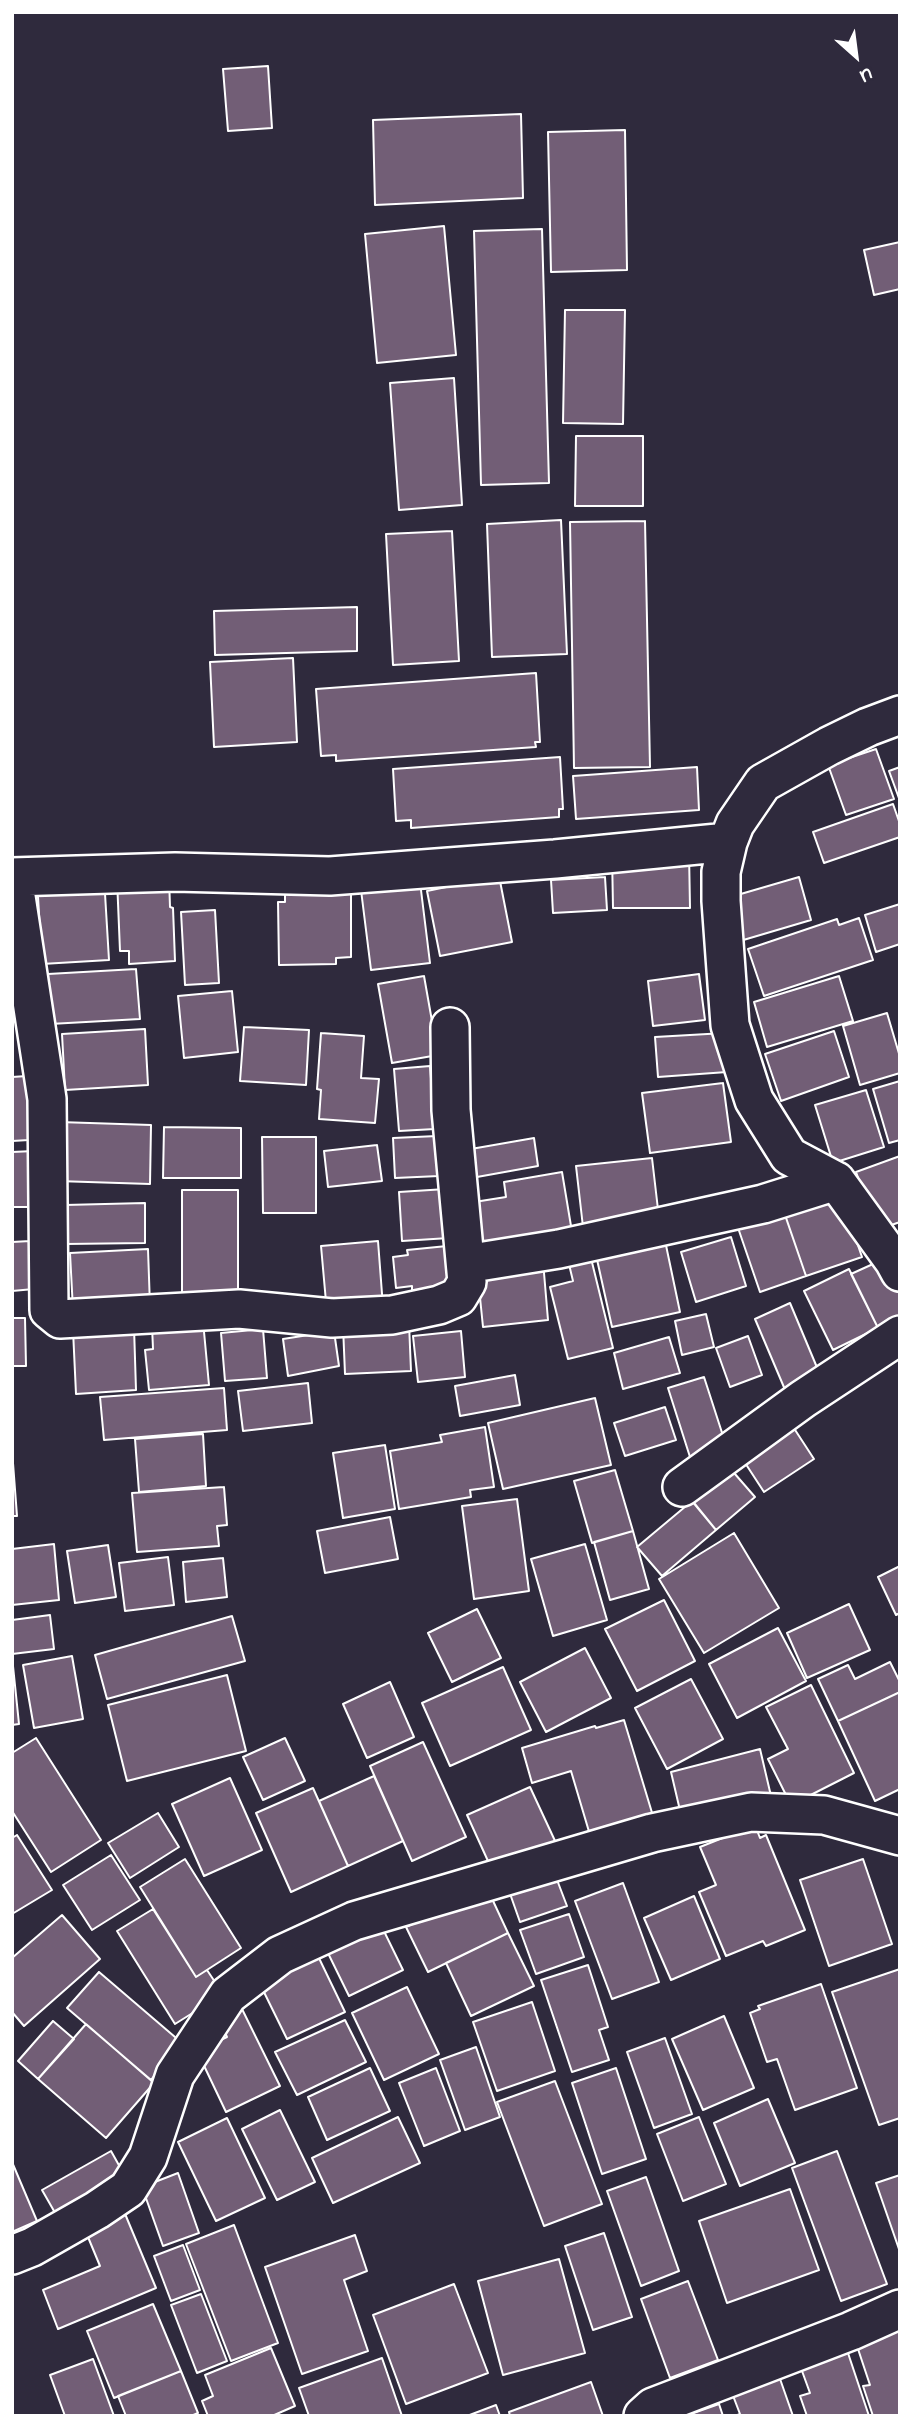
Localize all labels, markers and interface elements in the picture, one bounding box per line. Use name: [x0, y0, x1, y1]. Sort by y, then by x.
north arrow: [821, 21, 891, 91]
text: U: [855, 61, 877, 89]

